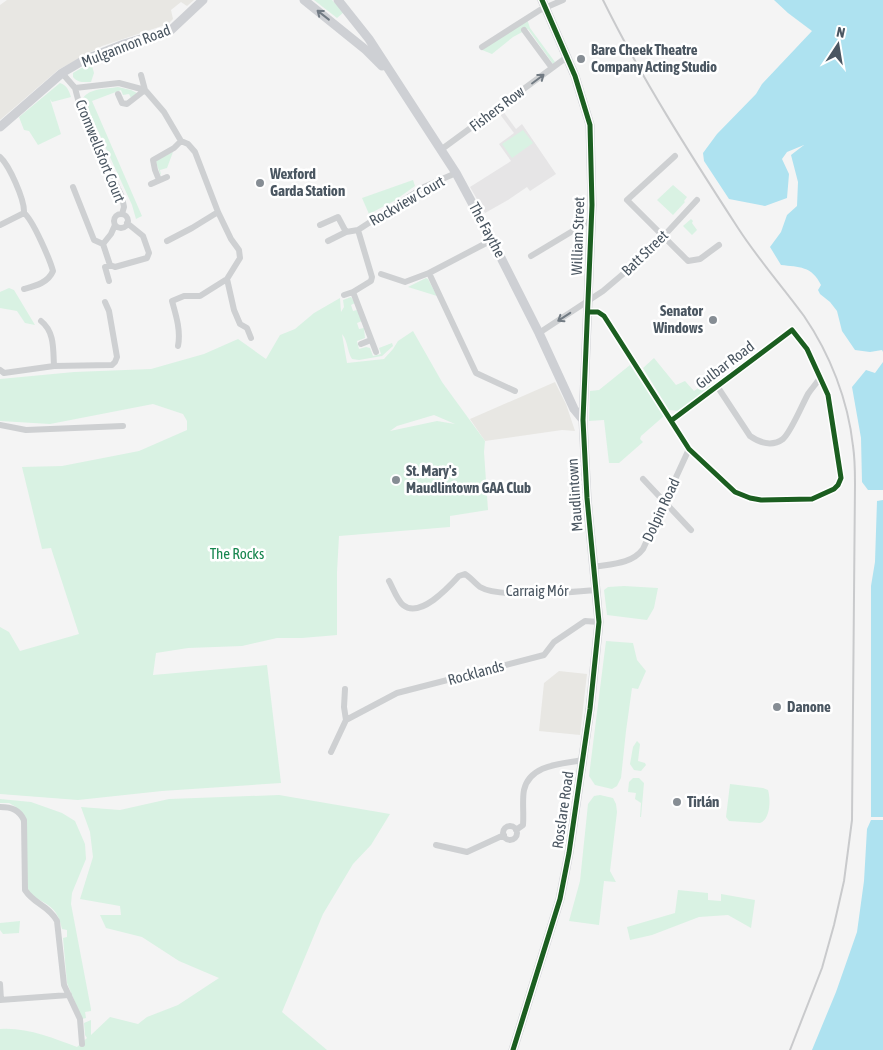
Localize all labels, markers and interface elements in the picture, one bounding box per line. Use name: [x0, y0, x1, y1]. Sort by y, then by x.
one-way arrow: [317, 9, 330, 20]
north arrow: [813, 20, 863, 70]
street label: Mulgannon Road: [79, 21, 173, 70]
text: N: [835, 24, 846, 41]
place label: Bare Cheek Theatre Company Acting Studio: [591, 41, 717, 75]
marker: Bare Cheek Theatre Company Acting Studio: [575, 53, 587, 65]
one-way arrow: [531, 74, 545, 84]
street label: Fishers Row: [466, 83, 527, 135]
street label: Cromwellsfort Court: [72, 97, 129, 205]
place label: Wexford Garda Station: [269, 165, 345, 199]
street label: Rockview Court: [366, 172, 447, 229]
marker: Wexford Garda Station: [254, 177, 266, 189]
street label: William Street: [568, 196, 587, 275]
street label: The Faythe: [466, 199, 509, 260]
street label: Batt Street: [618, 226, 671, 279]
place label: Senator Windows: [652, 302, 704, 336]
one-way arrow: [557, 312, 571, 322]
marker: Senator Windows: [707, 314, 719, 326]
street label: Gulbar Road: [692, 337, 757, 392]
street label: Maudlintown: [563, 458, 586, 532]
place label: St. Mary's Maudlintown GAA Club: [406, 462, 531, 496]
marker: St. Mary's Maudlintown GAA Club: [390, 474, 402, 486]
street label: Dolpin Road: [638, 475, 683, 544]
park label: The Rocks: [210, 545, 264, 562]
street label: Carraig Mór: [506, 582, 569, 599]
street label: Rocklands: [446, 657, 506, 688]
place label: Danone: [787, 698, 831, 715]
marker: Danone: [771, 701, 783, 713]
street label: Rosslare Road: [549, 770, 576, 850]
place label: Tirlán: [687, 793, 719, 810]
marker: Tirlán: [671, 796, 683, 808]

